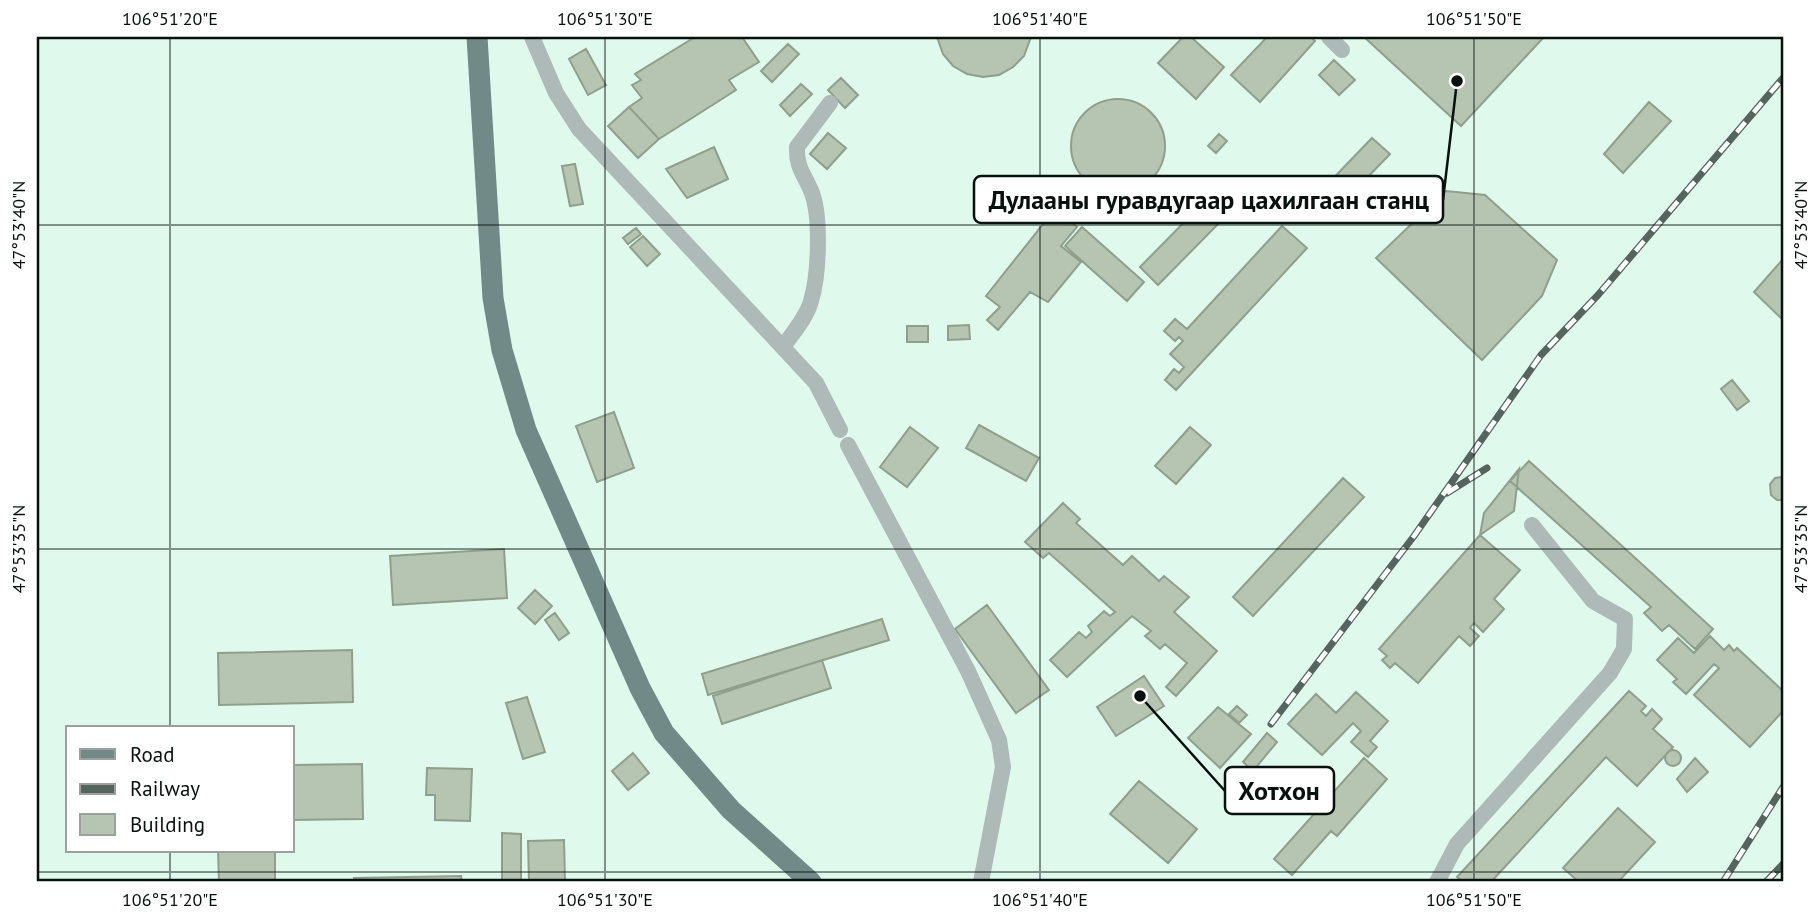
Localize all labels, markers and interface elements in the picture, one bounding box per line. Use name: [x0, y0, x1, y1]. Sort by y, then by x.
text: 106°51'20"E: [122, 7, 218, 30]
text: 106°51'30"E: [557, 7, 653, 30]
text: 106°51'40"E: [992, 7, 1088, 30]
text: 106°51'50"E: [1426, 7, 1522, 30]
callout: Дулааны гуравдугаар цахилгаан станц: [974, 176, 1443, 223]
text: 47°53'40"N: [7, 181, 30, 269]
text: 47°53'40"N: [1789, 181, 1812, 269]
text: Дулааны гуравдугаар цахилгаан станц: [989, 183, 1430, 216]
text: 47°53'35"N: [7, 505, 30, 593]
text: 47°53'35"N: [1789, 505, 1812, 593]
legend: [66, 726, 294, 852]
text: Road: [130, 741, 174, 768]
callout: Хотхон: [1225, 767, 1334, 814]
text: Хотхон: [1238, 774, 1320, 807]
text: Railway: [130, 775, 200, 802]
text: Building: [130, 811, 205, 838]
text: 106°51'20"E: [122, 888, 218, 911]
text: 106°51'30"E: [557, 888, 653, 911]
text: 106°51'40"E: [992, 888, 1088, 911]
text: 106°51'50"E: [1426, 888, 1522, 911]

